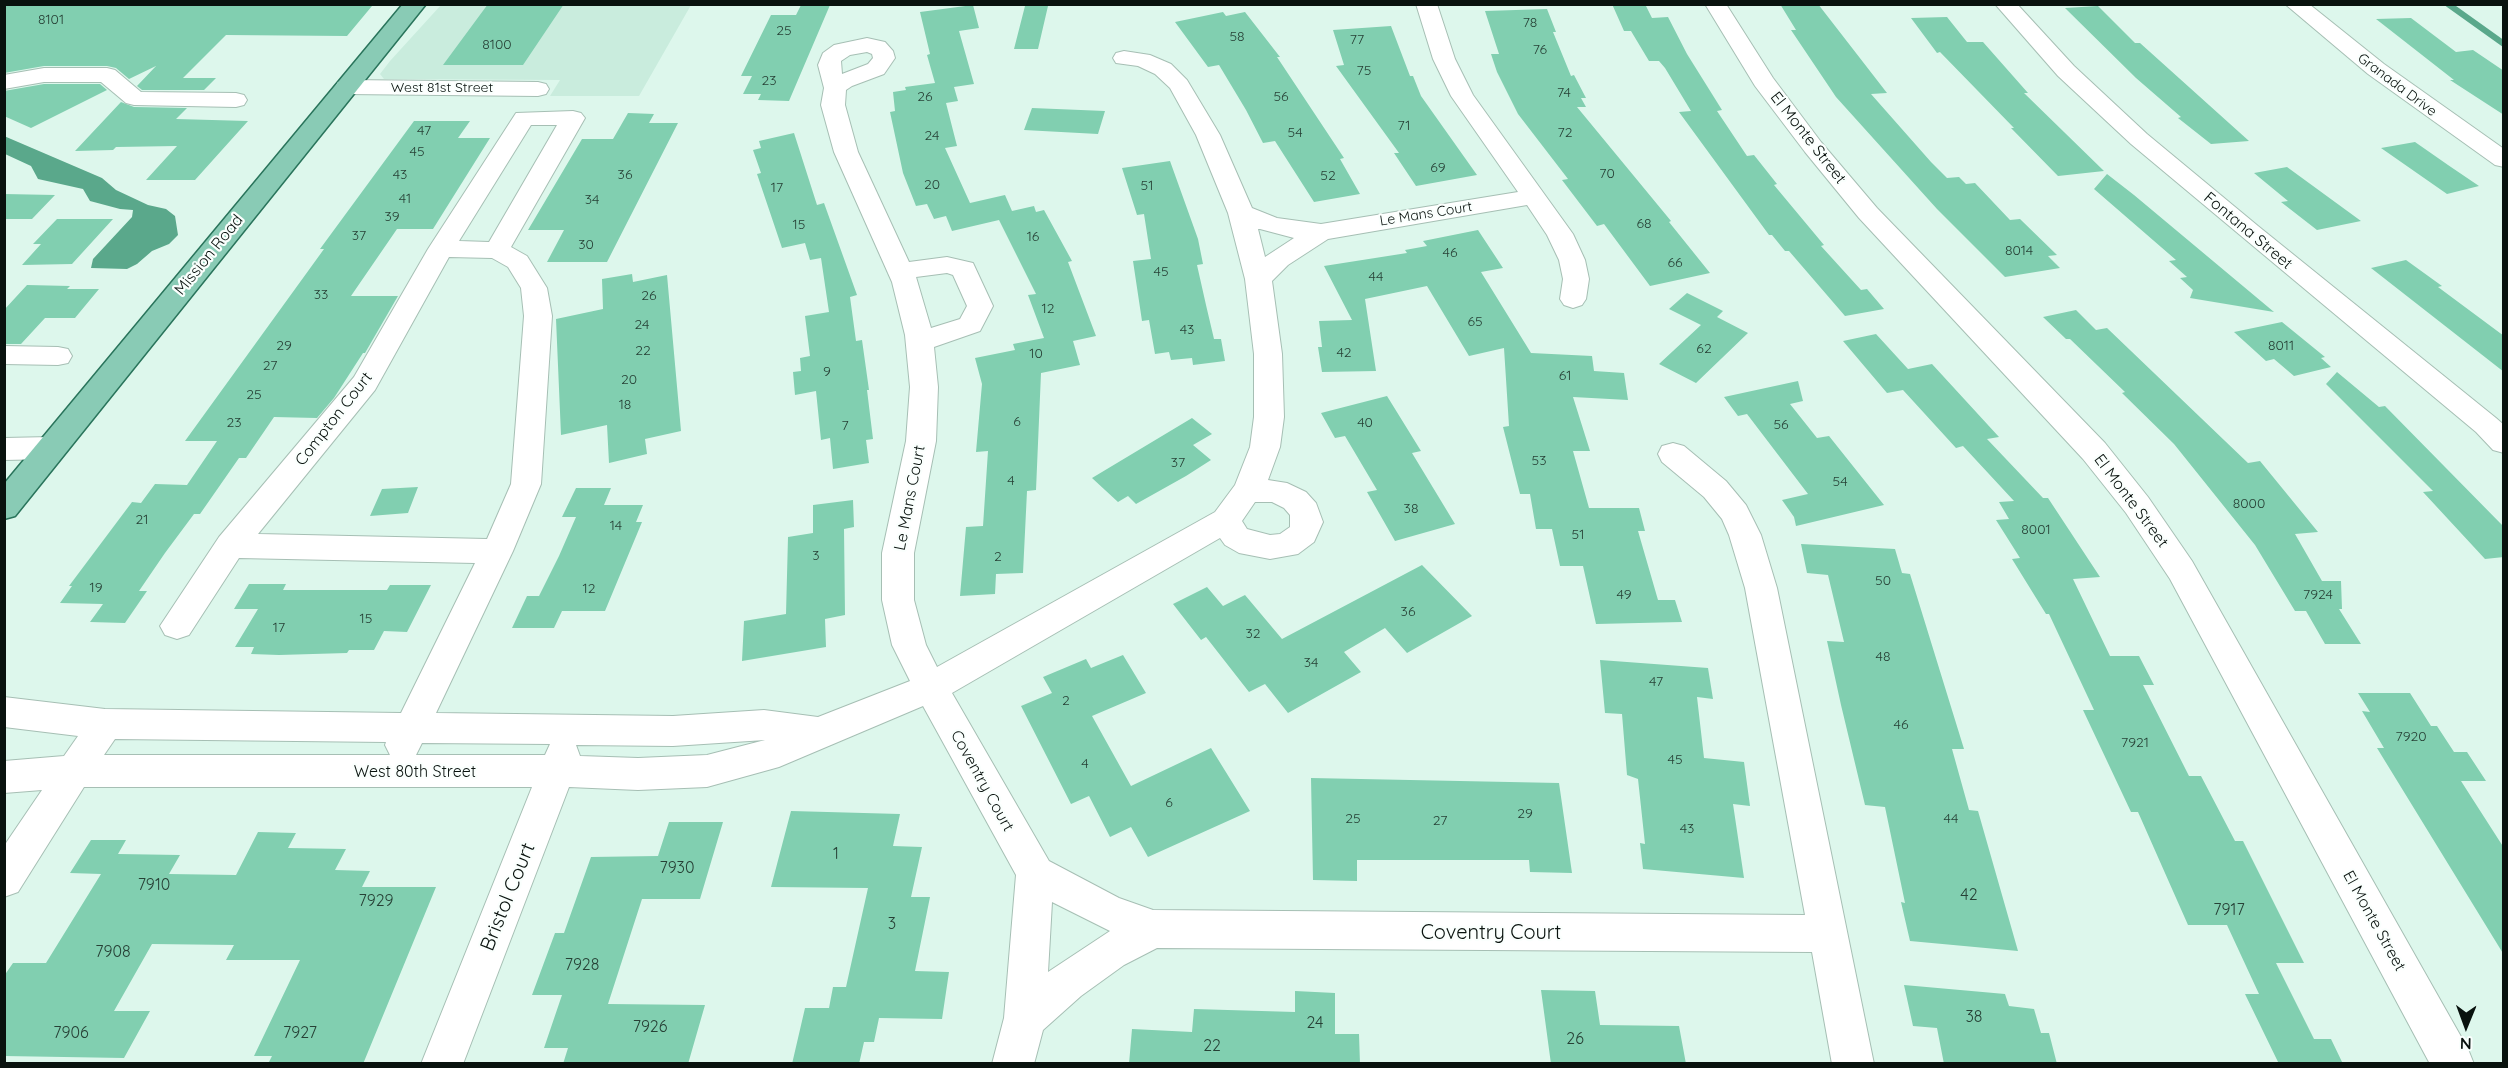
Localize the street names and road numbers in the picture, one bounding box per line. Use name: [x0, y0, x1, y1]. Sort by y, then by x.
street label: Granada Drive: [2354, 50, 2440, 120]
street label: West 81st Street: [391, 80, 493, 96]
street label: El Monte Street: [1766, 88, 1850, 188]
street label: Fontana Street: [2200, 188, 2296, 274]
street label: Le Mans Court: [1379, 198, 1473, 230]
street label: Mission Road: [171, 211, 247, 299]
street label: Compton Court: [291, 368, 377, 470]
street label: Le Mans Court: [890, 444, 930, 552]
street label: El Monte Street: [2090, 451, 2172, 551]
street label: Coventry Court: [946, 727, 1018, 835]
street label: West 80th Street: [354, 762, 476, 782]
street label: Bristol Court: [475, 840, 541, 954]
street label: El Monte Street: [2339, 867, 2409, 975]
street label: Coventry Court: [1421, 921, 1561, 945]

